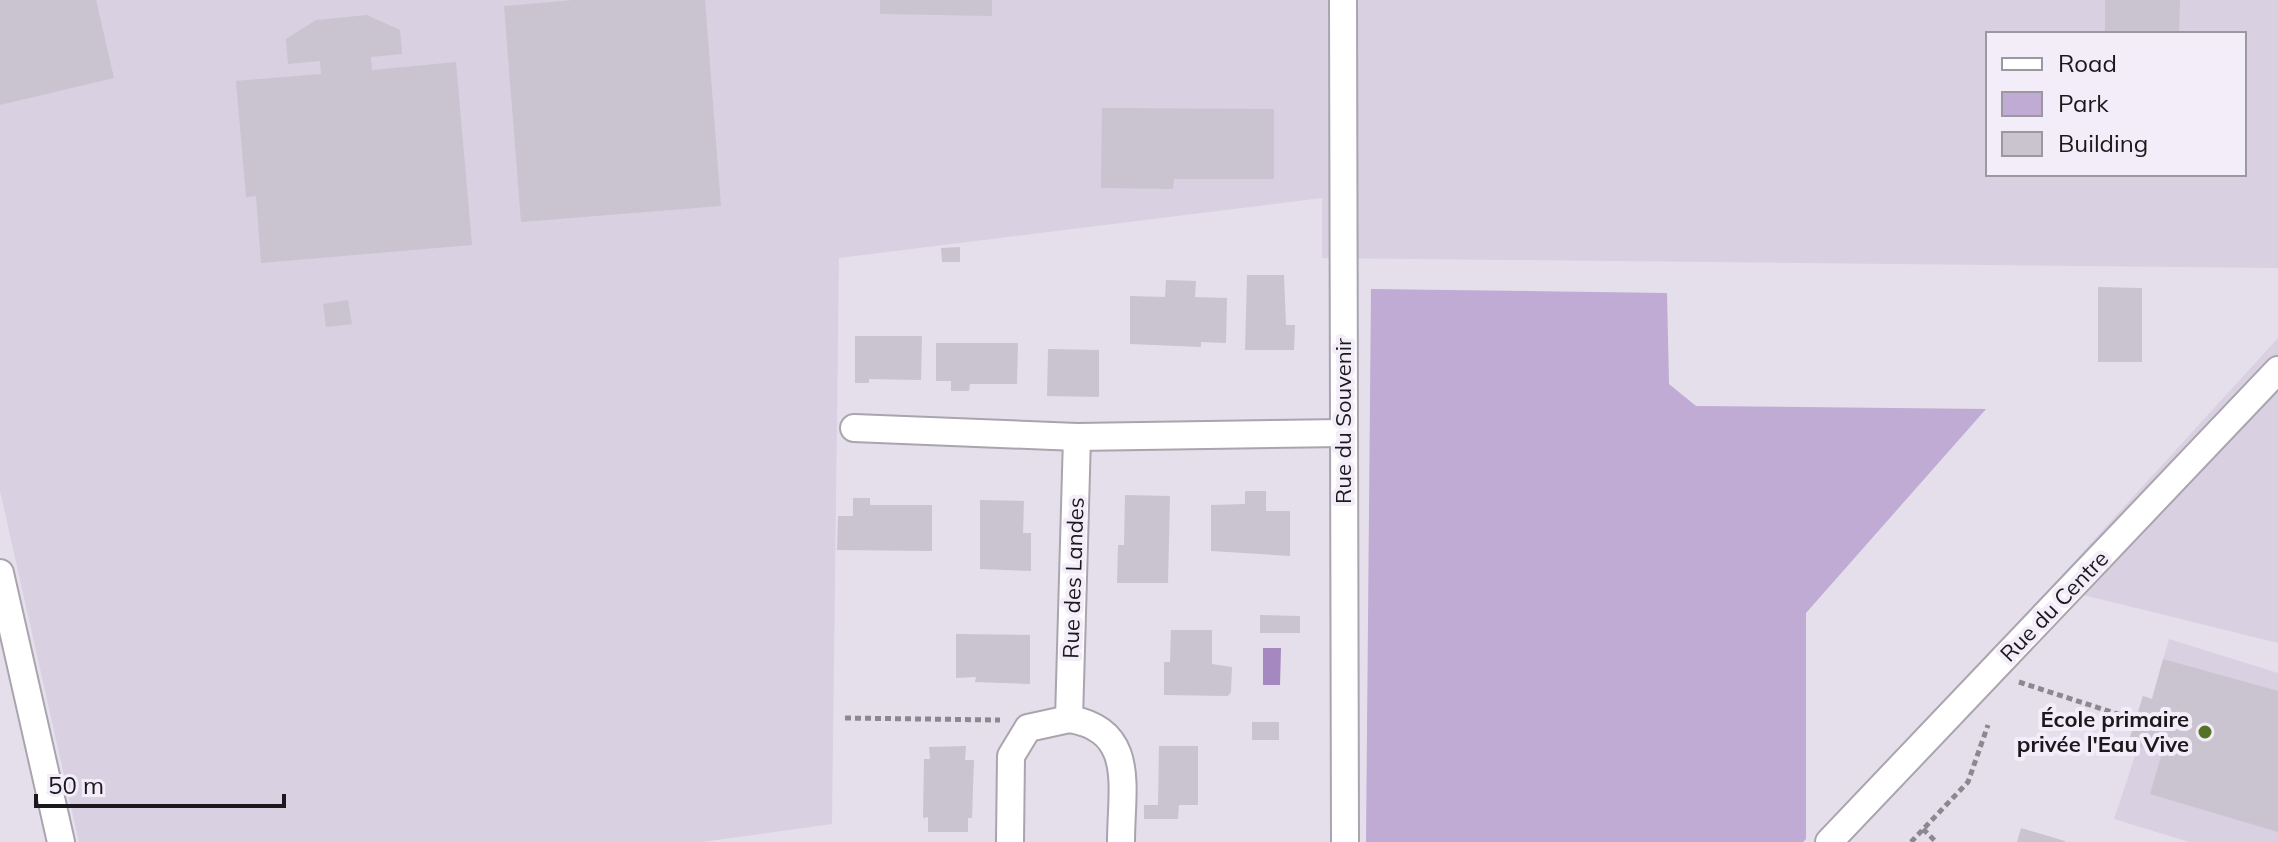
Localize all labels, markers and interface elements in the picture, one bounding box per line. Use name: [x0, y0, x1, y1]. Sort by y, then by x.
legend: [1986, 32, 2246, 176]
text: Road: [2058, 48, 2117, 78]
text: Park: [2058, 88, 2109, 118]
text: Building: [2058, 128, 2148, 158]
street label: Rue du Souvenir: [1329, 338, 1357, 504]
street label: Rue des Landes: [1056, 497, 1090, 659]
street label: Rue du Centre: [1994, 545, 2114, 667]
place label: École primaire privée l'Eau Vive: [2017, 705, 2189, 758]
marker: École primaire privée l'Eau Vive: [2196, 723, 2214, 741]
scale bar: [36, 758, 284, 808]
text: 50 m: [48, 770, 104, 800]

